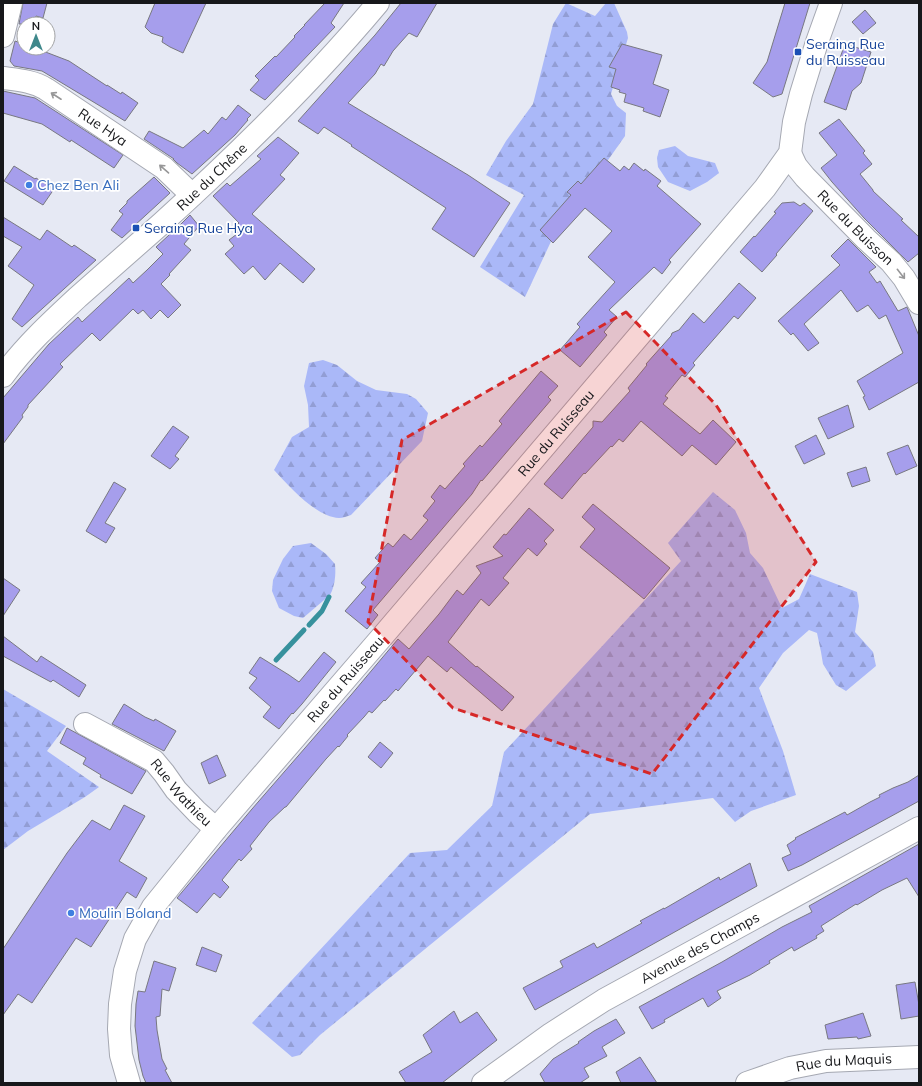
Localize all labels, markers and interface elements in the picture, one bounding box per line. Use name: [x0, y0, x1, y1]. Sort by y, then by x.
north arrow: [16, 16, 56, 56]
text: N: [32, 19, 40, 33]
place label: Seraing Rue du Ruisseau: [806, 35, 885, 69]
marker: Seraing Rue du Ruisseau: [793, 47, 803, 57]
one-way arrow: [51, 92, 62, 100]
street label: Rue Hya: [75, 104, 131, 150]
street label: Rue du Chêne: [173, 139, 251, 214]
one-way arrow: [158, 164, 169, 173]
place label: Chez Ben Ali: [37, 176, 119, 194]
marker: Chez Ben Ali: [24, 180, 34, 190]
street label: Rue du Buisson: [814, 186, 898, 269]
place label: Seraing Rue Hya: [144, 219, 253, 237]
marker: Seraing Rue Hya: [131, 223, 141, 233]
one-way arrow: [897, 269, 905, 280]
street label: Rue du Ruisseau: [514, 386, 598, 480]
street label: Rue du Ruisseau: [303, 632, 388, 726]
street label: Rue Wathieu: [147, 755, 216, 830]
place label: Moulin Boland: [79, 904, 171, 922]
marker: Moulin Boland: [66, 908, 76, 918]
street label: Avenue des Champs: [637, 908, 763, 987]
street label: Rue du Maquis: [794, 1049, 892, 1076]

